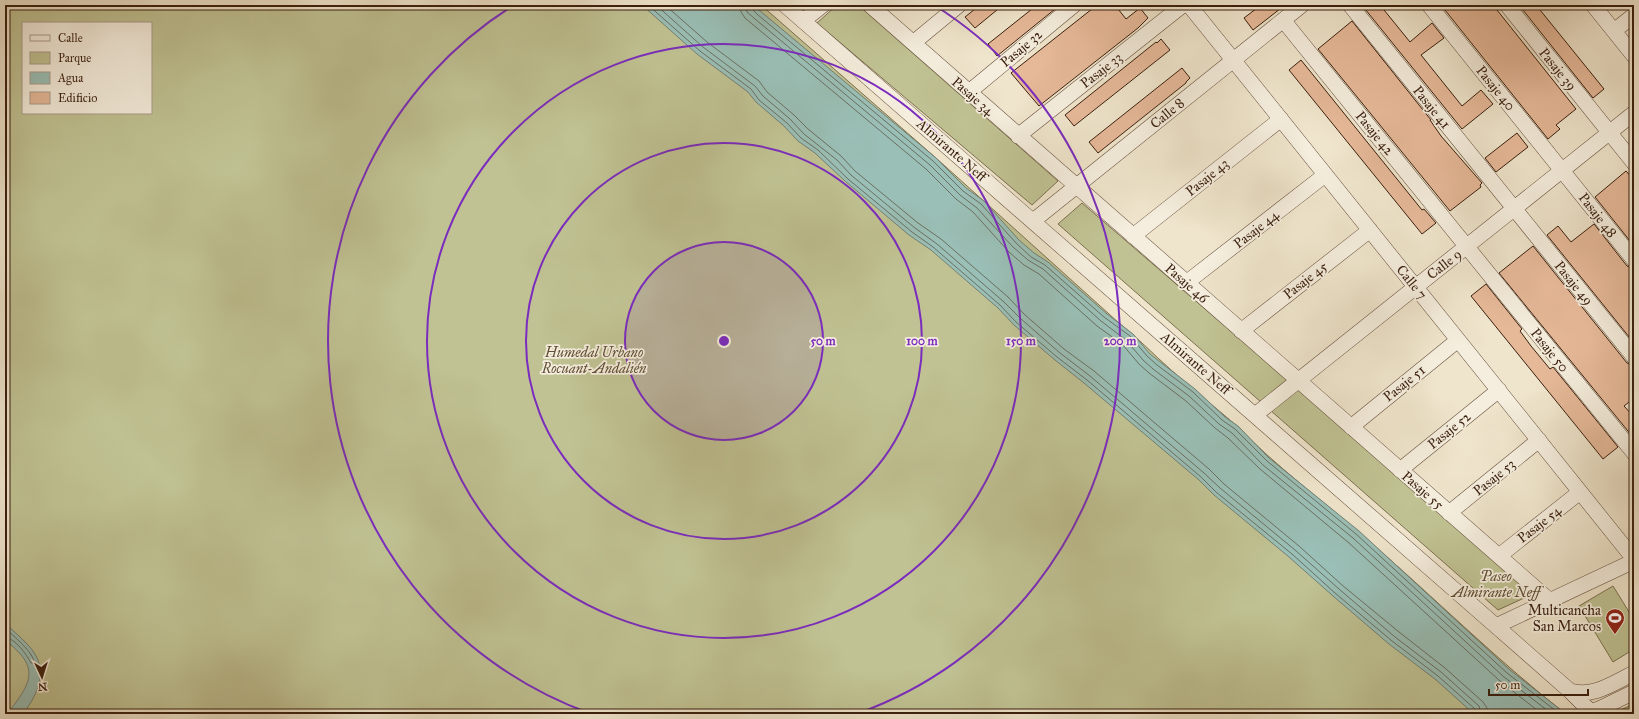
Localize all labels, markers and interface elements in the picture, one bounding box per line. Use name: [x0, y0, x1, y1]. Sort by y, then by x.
legend: [22, 22, 152, 114]
street label: Pasaje 32: [997, 26, 1046, 71]
text: Calle: [58, 31, 83, 45]
street label: Pasaje 39: [1535, 45, 1580, 94]
street label: Pasaje 33: [1077, 49, 1126, 92]
text: Parque: [58, 51, 91, 66]
street label: Pasaje 40: [1472, 62, 1519, 114]
text: Agua: [57, 71, 84, 86]
street label: Pasaje 34: [948, 73, 998, 120]
street label: Pasaje 41: [1409, 82, 1454, 133]
text: Edificio: [58, 91, 97, 105]
street label: Calle 8: [1147, 94, 1188, 132]
street label: Pasaje 42: [1352, 108, 1398, 159]
street label: Almirante Neff: [912, 115, 992, 187]
street label: Pasaje 43: [1182, 155, 1232, 200]
street label: Pasaje 48: [1575, 190, 1620, 241]
street label: Pasaje 44: [1230, 206, 1283, 252]
street label: Calle 9: [1424, 246, 1465, 283]
street label: Pasaje 45: [1280, 258, 1331, 303]
street label: Pasaje 49: [1551, 258, 1597, 309]
street label: Pasaje 46: [1161, 260, 1212, 307]
street label: Calle 7: [1393, 262, 1431, 303]
street label: Pasaje 50: [1527, 325, 1572, 376]
street label: Almirante Neff: [1156, 328, 1236, 400]
centre of rings: [717, 334, 731, 348]
text: 50 m: [810, 334, 837, 348]
text: 100 m: [906, 334, 939, 348]
text: 150 m: [1006, 334, 1037, 348]
text: 200 m: [1104, 334, 1137, 348]
park label: Humedal Urbano Rocuant-Andalién: [541, 344, 647, 377]
street label: Pasaje 51: [1380, 361, 1429, 405]
street label: Pasaje 52: [1424, 408, 1474, 453]
street label: Pasaje 53: [1470, 455, 1519, 499]
street label: Pasaje 55: [1398, 468, 1447, 514]
street label: Pasaje 54: [1514, 501, 1566, 547]
park label: Paseo Almirante Neff: [1450, 568, 1545, 601]
place label: Multicancha San Marcos: [1528, 602, 1601, 635]
sports icon: Multicancha San Marcos: [1604, 607, 1626, 635]
north arrow: [22, 657, 62, 697]
scale bar: [1489, 671, 1588, 697]
text: 50 m: [1495, 678, 1520, 692]
text: N: [37, 680, 48, 693]

